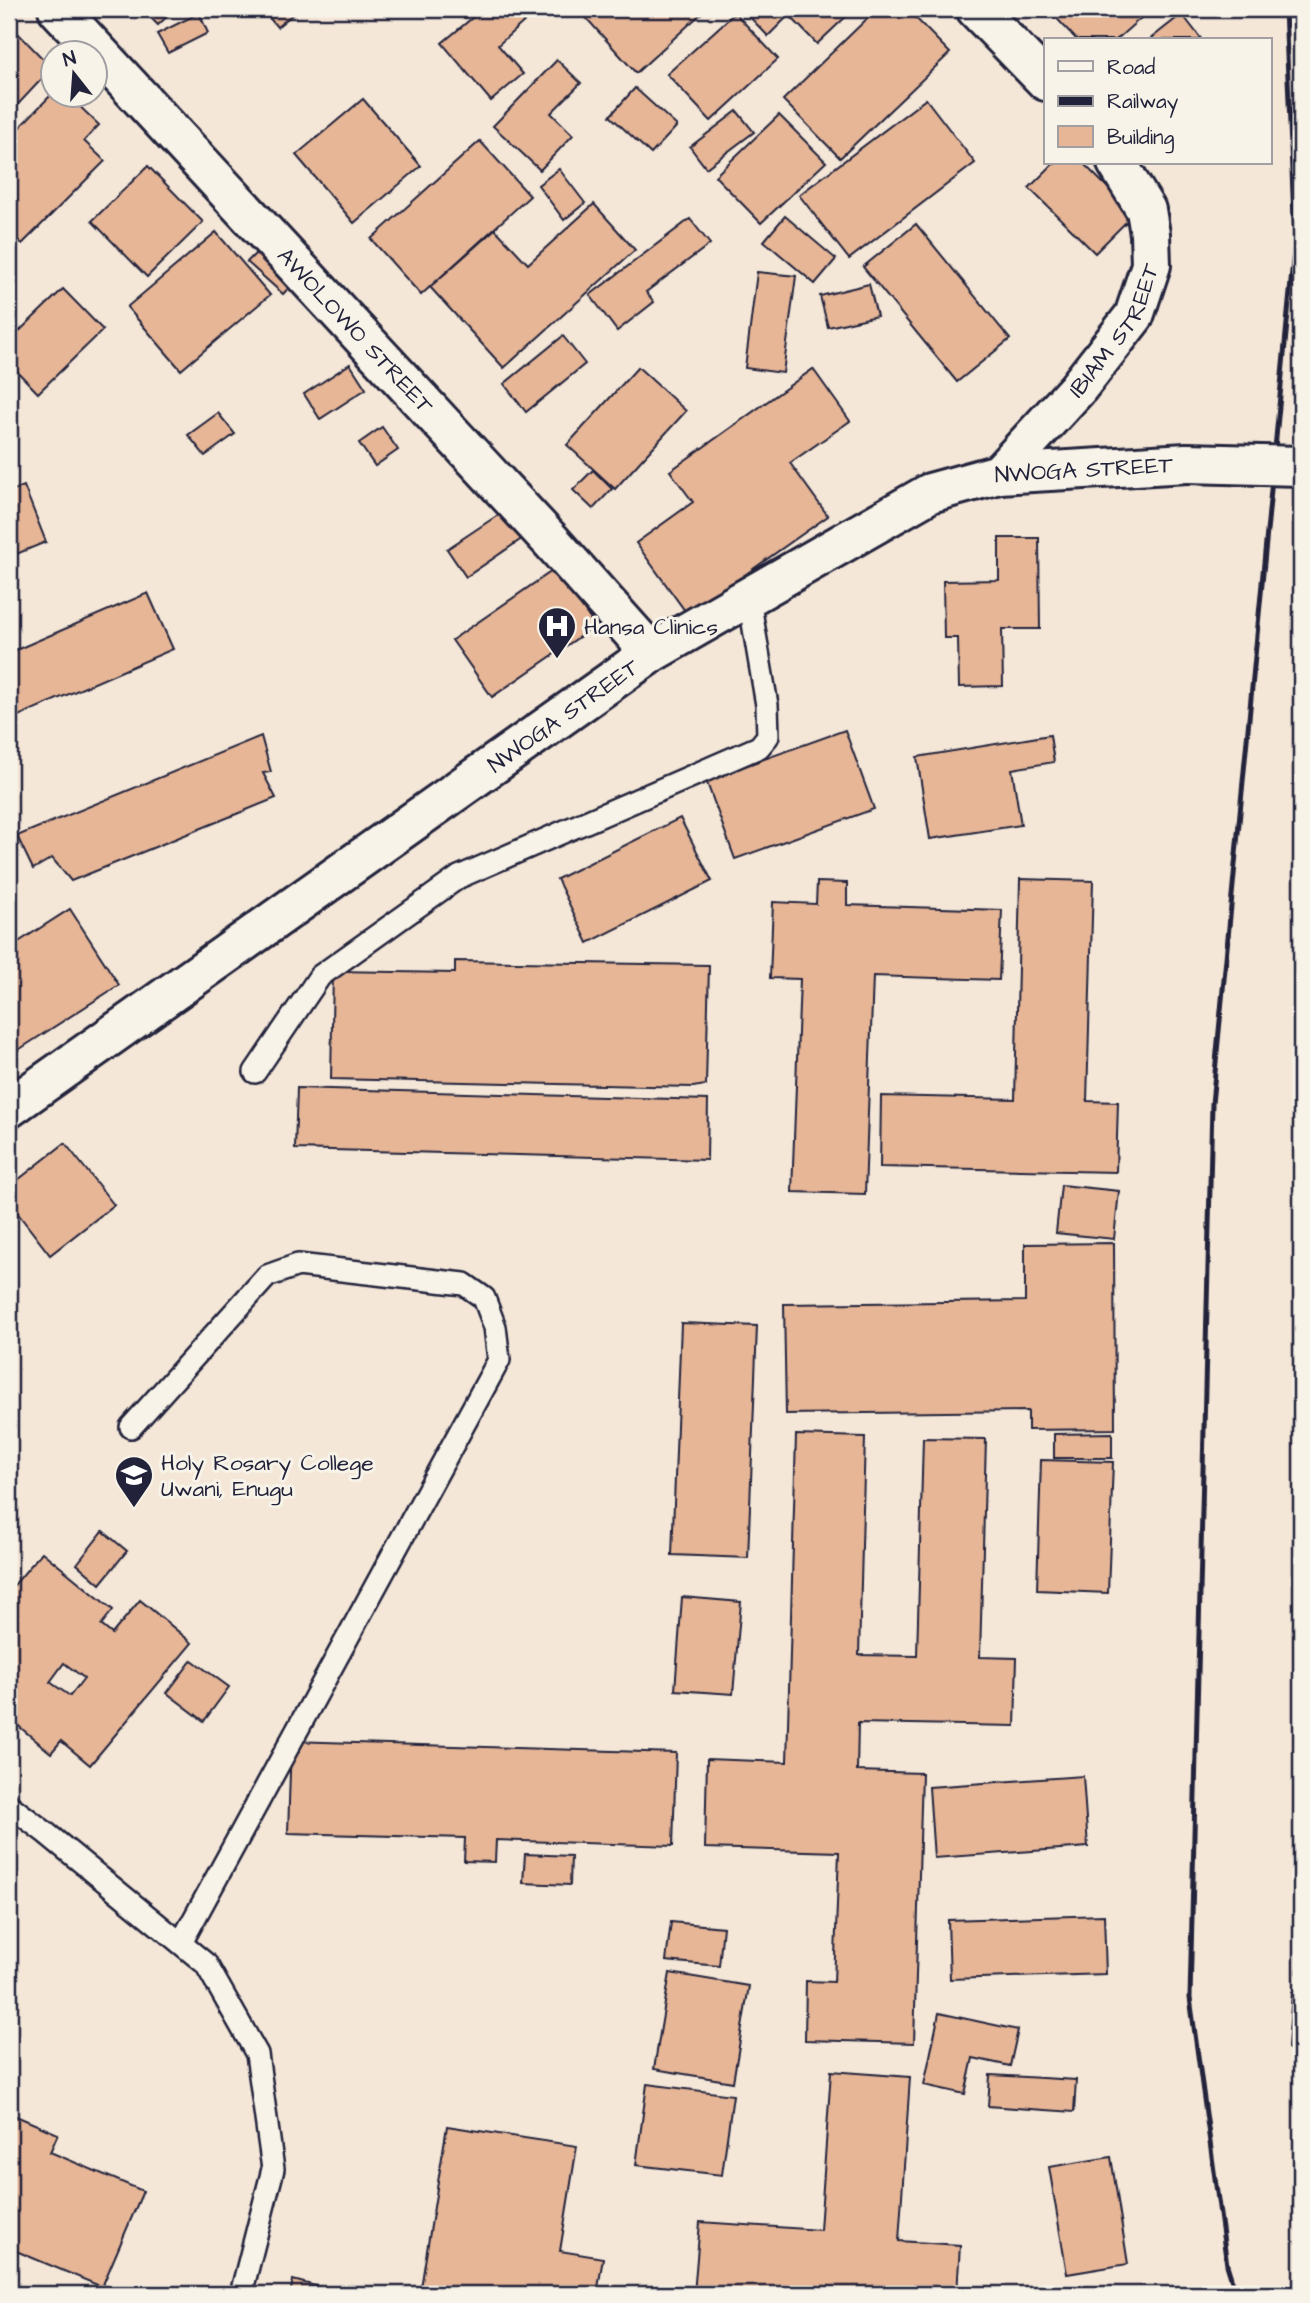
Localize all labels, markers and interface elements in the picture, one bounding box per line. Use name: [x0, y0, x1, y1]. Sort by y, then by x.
north arrow: [38, 38, 108, 108]
legend: [1044, 38, 1272, 164]
text: N: [60, 45, 79, 74]
text: Road: [1107, 53, 1155, 82]
text: Railway: [1107, 87, 1179, 118]
text: Building: [1107, 123, 1175, 154]
street label: AWOLOWO STREET: [270, 241, 441, 422]
street label: IBIAM STREET: [1062, 259, 1168, 405]
street label: NWOGA STREET: [994, 449, 1175, 491]
hospital icon: Hansa Clinics: [536, 605, 578, 660]
place label: Hansa Clinics: [584, 611, 718, 643]
street label: NWOGA STREET: [481, 651, 646, 781]
place label: Holy Rosary College Uwani, Enugu: [161, 1447, 374, 1506]
school or university icon: Holy Rosary College Uwani, Enugu: [113, 1454, 155, 1509]

